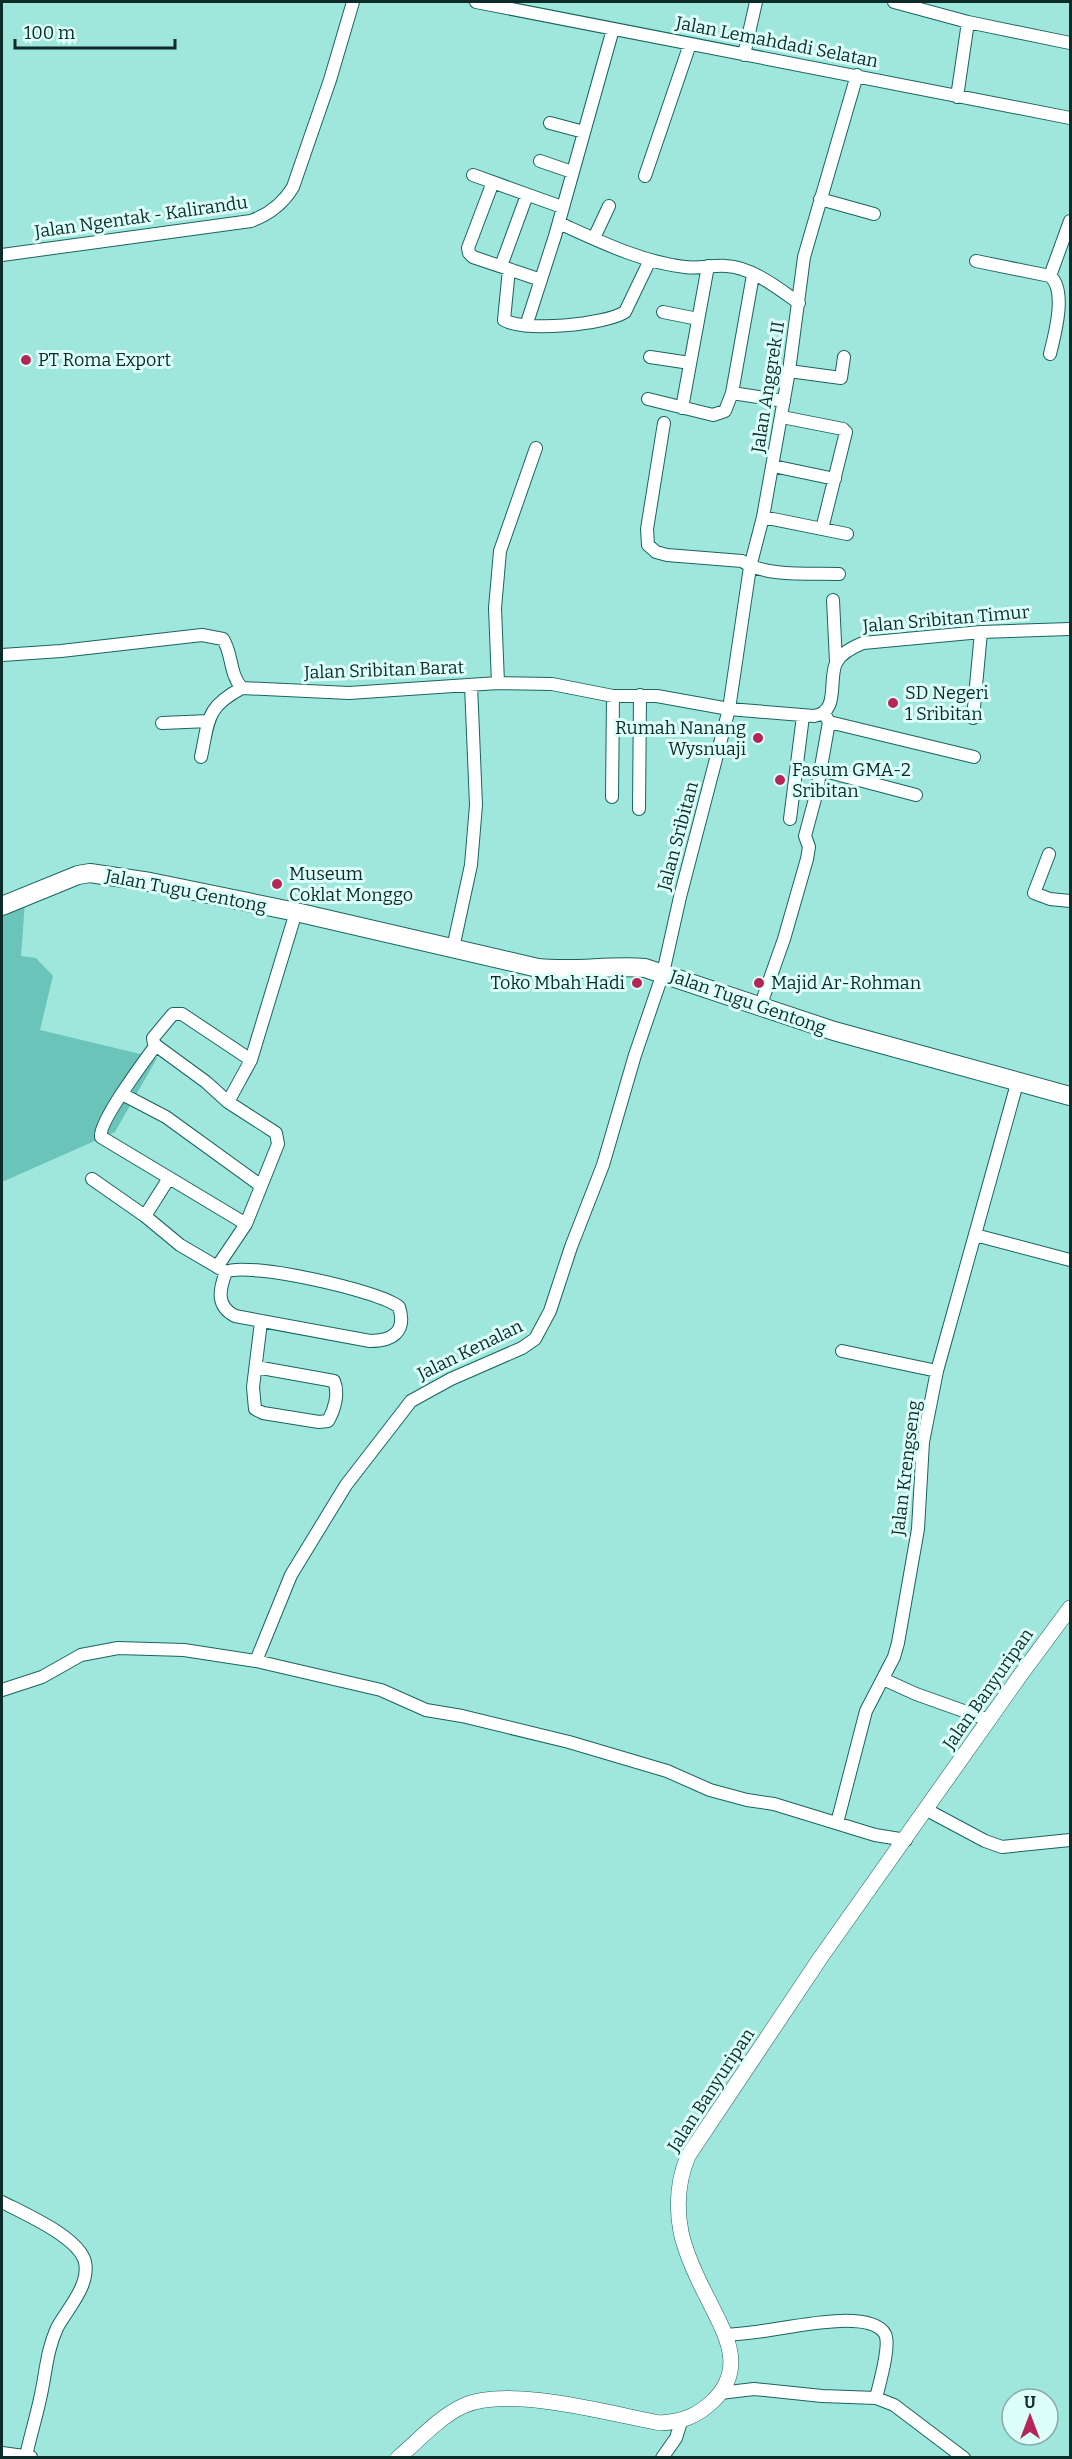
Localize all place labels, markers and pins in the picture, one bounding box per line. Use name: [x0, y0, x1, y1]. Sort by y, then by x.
place label: PT Roma Export: [38, 349, 171, 371]
marker: PT Roma Export: [19, 353, 33, 367]
place label: SD Negeri 1 Sribitan: [905, 682, 989, 725]
marker: SD Negeri 1 Sribitan: [886, 696, 900, 710]
place label: Rumah Nanang Wysnuaji: [615, 717, 746, 760]
marker: Rumah Nanang Wysnuaji: [751, 731, 765, 745]
place label: Fasum GMA-2 Sribitan: [792, 759, 911, 802]
marker: Fasum GMA-2 Sribitan: [773, 773, 787, 787]
place label: Museum Coklat Monggo: [289, 863, 413, 906]
marker: Museum Coklat Monggo: [270, 877, 284, 891]
place label: Toko Mbah Hadi: [490, 972, 625, 994]
place label: Majid Ar-Rohman: [771, 972, 922, 994]
marker: Toko Mbah Hadi: [630, 976, 644, 990]
marker: Majid Ar-Rohman: [752, 976, 766, 990]

